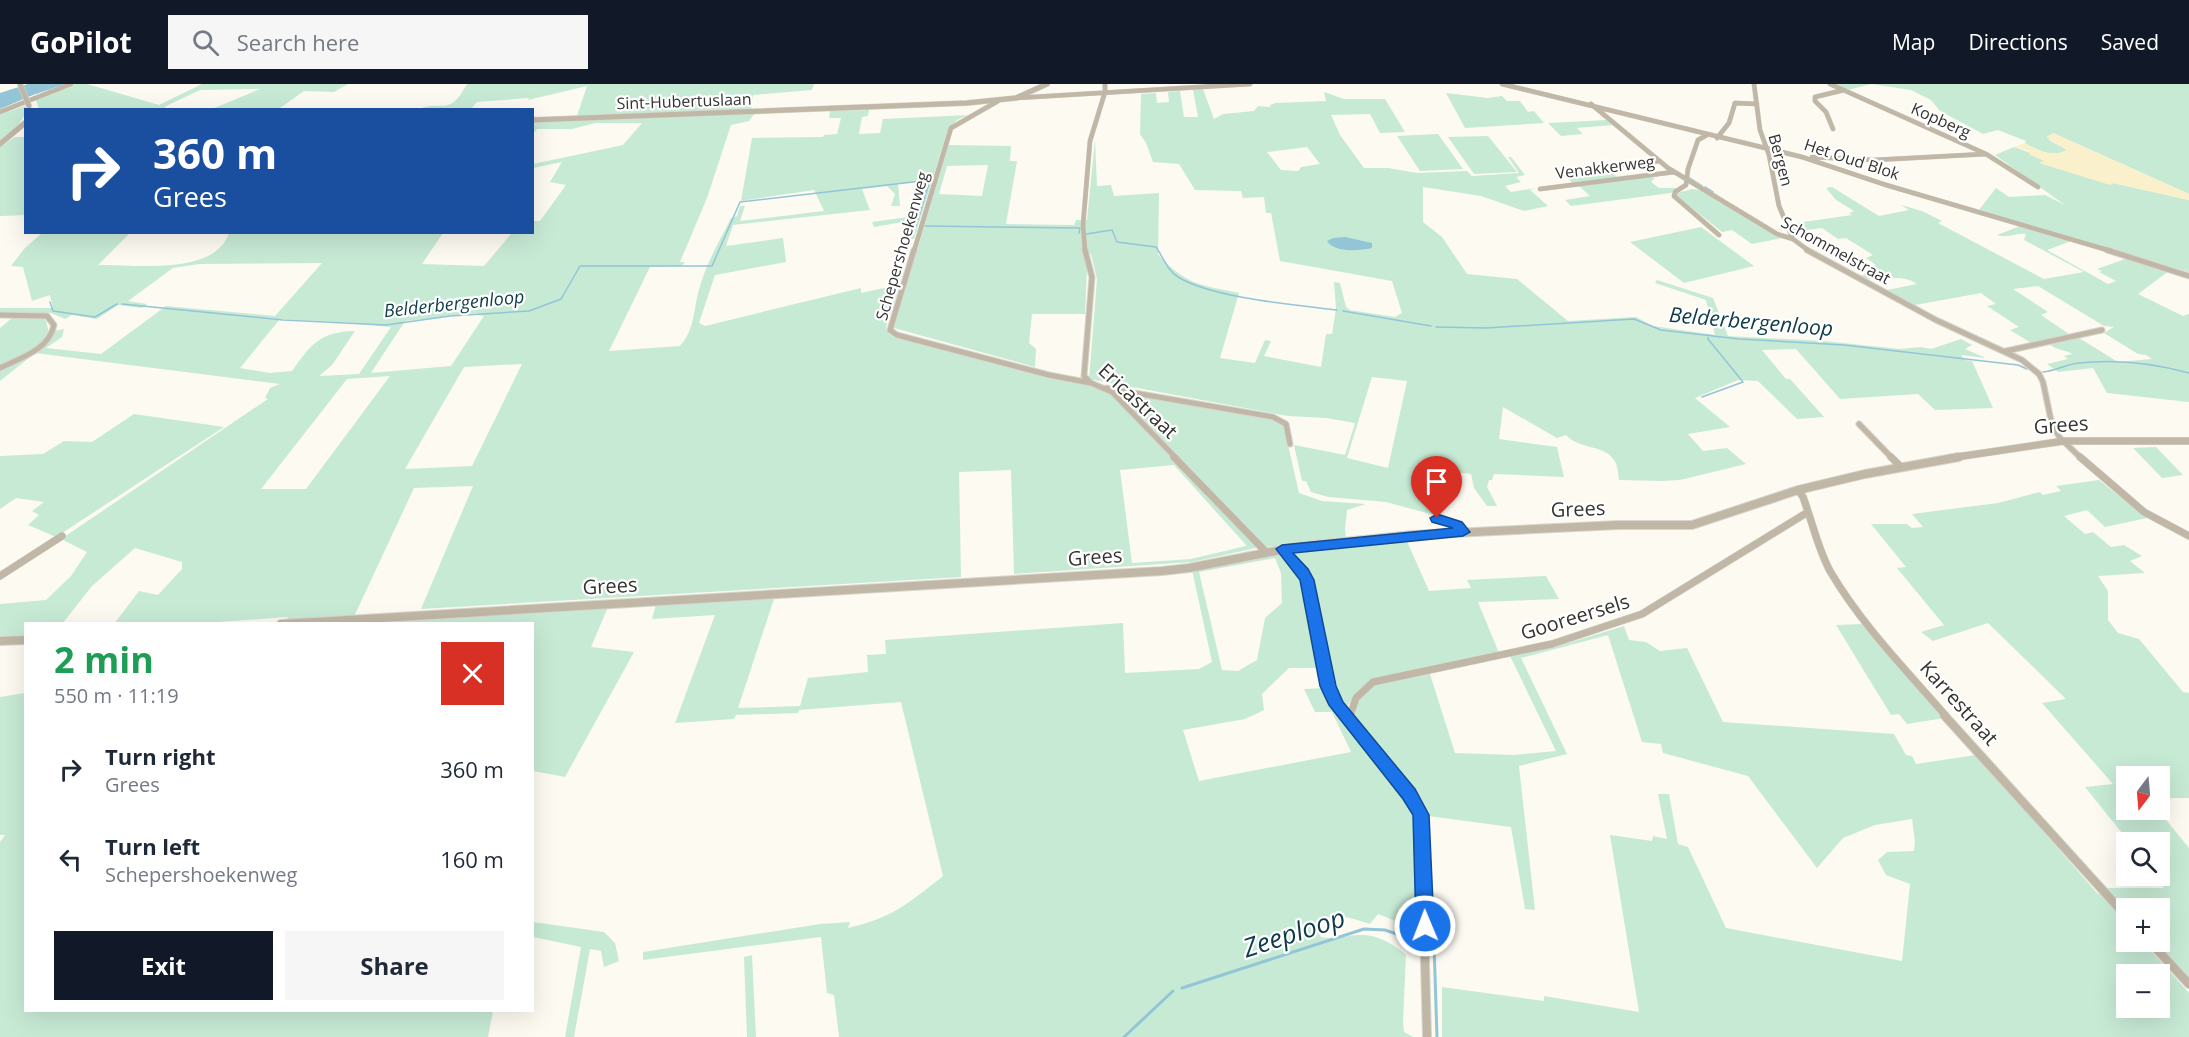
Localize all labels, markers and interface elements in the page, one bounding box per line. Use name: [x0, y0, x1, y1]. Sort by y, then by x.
search box: [168, 15, 588, 69]
text: GoPilot: [30, 23, 132, 61]
icon: search: [189, 26, 222, 59]
text: Search here: [237, 27, 359, 57]
text: Map: [1892, 28, 1935, 56]
text: Directions: [1968, 28, 2068, 56]
text: Saved: [2101, 28, 2159, 56]
street label: Sint-Hubertuslaan: [616, 88, 752, 114]
street label: Kopberg: [1908, 97, 1975, 143]
text: 360 m: [153, 124, 277, 181]
street label: Bergen: [1763, 131, 1799, 189]
icon: right: [54, 132, 132, 210]
street label: Het Oud Blok: [1801, 133, 1903, 185]
street label: Venakkerweg: [1554, 150, 1656, 184]
street label: Schepershoekenweg: [870, 169, 934, 323]
text: Grees: [153, 178, 227, 215]
street label: Schommelstraat: [1777, 211, 1895, 289]
water label: Belderbergenloop: [382, 284, 525, 322]
water label: Belderbergenloop: [1668, 300, 1834, 342]
street label: Ericastraat: [1093, 357, 1184, 444]
street label: Grees: [2033, 409, 2089, 440]
pin: [1411, 456, 1462, 518]
icon: arrive: [1420, 465, 1453, 498]
street label: Grees: [1550, 494, 1606, 523]
street label: Grees: [1067, 541, 1123, 572]
street label: Grees: [582, 571, 638, 600]
street label: Gooreersels: [1517, 587, 1633, 646]
text: 2 min: [54, 635, 154, 684]
button: close: [441, 642, 504, 705]
street label: Karrestraat: [1914, 655, 2005, 751]
text: 550 m · 11:19: [54, 682, 179, 709]
text: Turn right: [105, 741, 216, 771]
icon: right: [54, 753, 87, 786]
text: 360 m: [440, 754, 504, 784]
north arrow: [2116, 766, 2170, 820]
map controls: [2116, 766, 2170, 1018]
text: Grees: [105, 771, 160, 798]
text: Turn left: [105, 831, 200, 861]
button: search: [2116, 832, 2170, 886]
icon: left: [54, 843, 87, 876]
text: 160 m: [440, 844, 504, 874]
text: Schepershoekenweg: [105, 861, 297, 888]
position arrow: [1393, 894, 1457, 958]
button: +: [2116, 898, 2170, 952]
water label: Zeeploop: [1237, 899, 1349, 966]
button: Exit: [54, 931, 273, 1000]
button: Share: [285, 931, 504, 1000]
button: −: [2116, 964, 2170, 1018]

